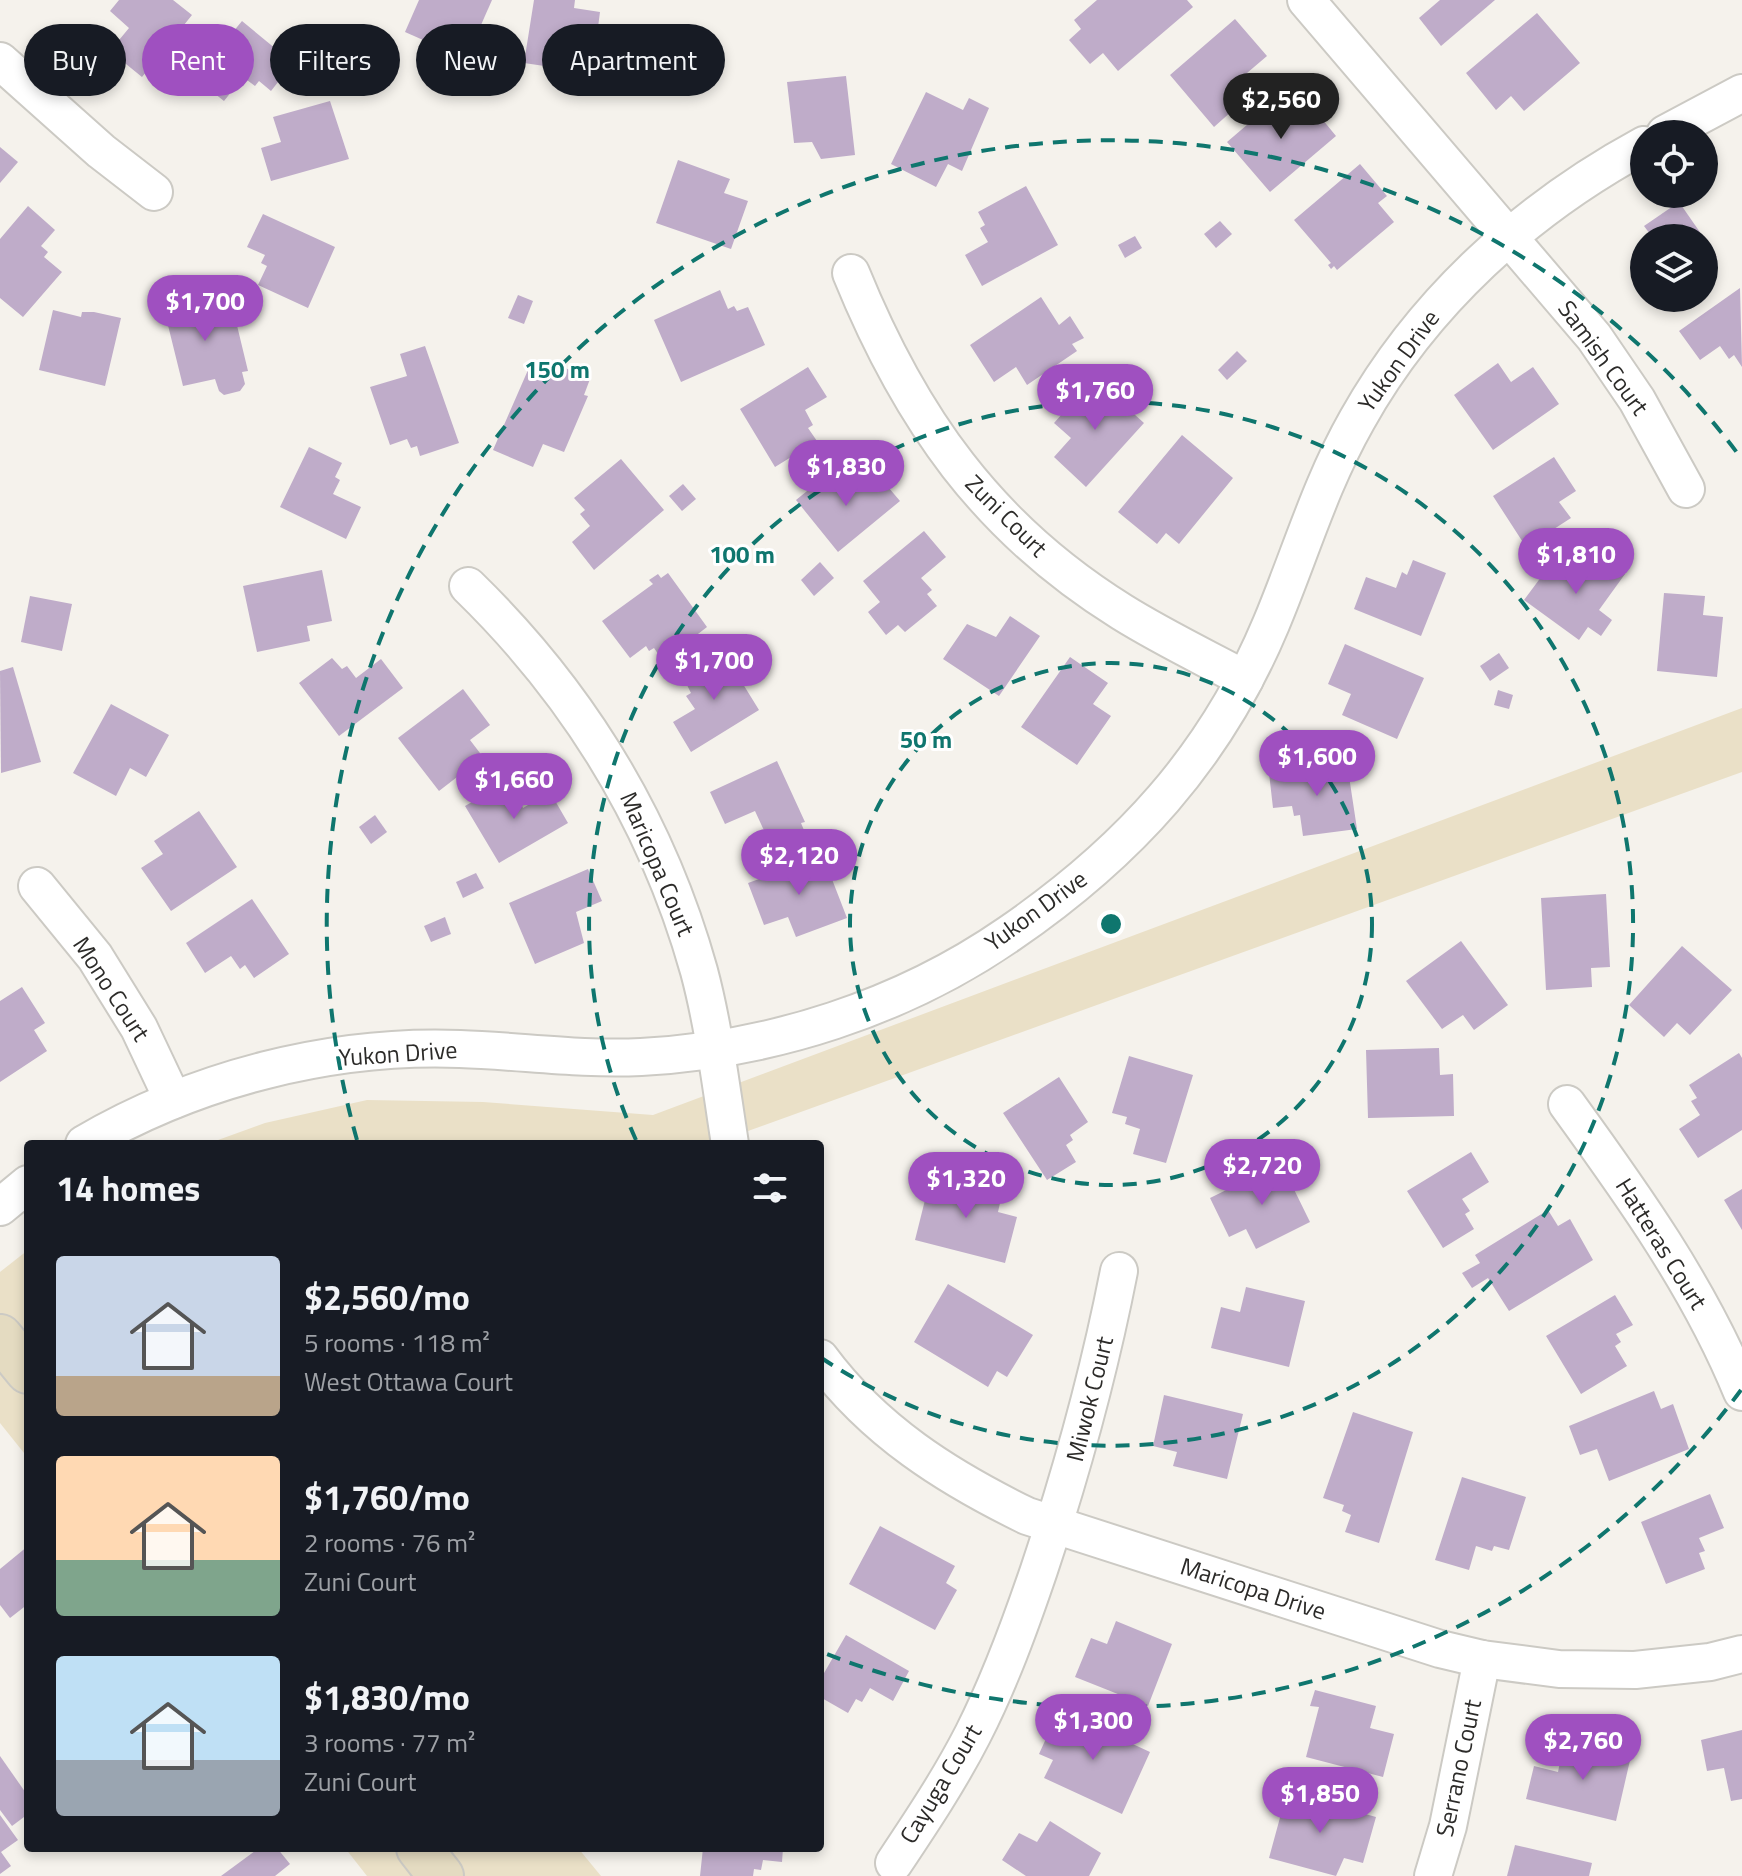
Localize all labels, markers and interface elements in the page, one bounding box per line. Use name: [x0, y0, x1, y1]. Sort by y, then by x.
chip: Buy: [24, 24, 126, 96]
chip: Rent: [142, 24, 254, 96]
chip: Filters: [270, 24, 400, 96]
chip: New: [416, 24, 526, 96]
chip: Apartment: [542, 24, 725, 96]
pin: $2,560: [1216, 73, 1346, 141]
text: $2,560: [1241, 79, 1321, 118]
map controls: [1630, 120, 1718, 312]
button: locate: [1630, 120, 1718, 208]
button: layers: [1630, 224, 1718, 312]
pin: $1,700: [140, 275, 270, 343]
text: $1,700: [165, 281, 245, 320]
street label: Samish Court: [1550, 292, 1658, 423]
street label: Yukon Drive: [1349, 302, 1448, 419]
text: 150 m: [524, 351, 590, 387]
pin: $1,760: [1030, 364, 1160, 432]
text: $1,760: [1055, 370, 1135, 409]
pin: $1,830: [781, 440, 911, 508]
text: $1,830: [806, 446, 886, 485]
street label: Zuni Court: [957, 466, 1057, 565]
pin: $1,810: [1511, 528, 1641, 596]
text: $1,810: [1536, 534, 1616, 573]
text: 100 m: [709, 536, 775, 572]
pin: $1,700: [649, 634, 779, 702]
text: $1,700: [674, 640, 754, 679]
text: 50 m: [900, 721, 952, 757]
pin: $1,600: [1252, 730, 1382, 798]
text: $1,600: [1277, 736, 1357, 775]
pin: $1,660: [449, 753, 579, 821]
text: $1,660: [474, 759, 554, 798]
street label: Maricopa Court: [611, 786, 705, 942]
pin: $2,120: [734, 829, 864, 897]
text: $2,120: [759, 835, 839, 874]
street label: Yukon Drive: [977, 861, 1094, 960]
centre of rings: [1097, 910, 1125, 938]
street label: Mono Court: [64, 929, 160, 1048]
street label: Yukon Drive: [337, 1031, 458, 1075]
pin: $2,720: [1197, 1139, 1327, 1207]
text: $2,720: [1222, 1145, 1302, 1184]
pin: $1,320: [901, 1152, 1031, 1220]
text: $1,320: [926, 1158, 1006, 1197]
text: 14 homes: [56, 1162, 200, 1214]
icon: filters: [748, 1166, 792, 1210]
street label: Hatteras Court: [1607, 1171, 1717, 1317]
text: $2,560/mo: [304, 1271, 470, 1323]
icon: home: [120, 1288, 216, 1384]
text: 5 rooms · 118 m²: [304, 1323, 490, 1362]
street label: Miwok Court: [1056, 1332, 1122, 1465]
text: West Ottawa Court: [304, 1362, 513, 1401]
text: $1,760/mo: [304, 1471, 470, 1523]
icon: home: [120, 1488, 216, 1584]
text: 2 rooms · 76 m²: [304, 1523, 475, 1562]
street label: Maricopa Drive: [1176, 1548, 1331, 1629]
text: Zuni Court: [304, 1562, 416, 1601]
text: $1,830/mo: [304, 1671, 470, 1723]
icon: home: [120, 1688, 216, 1784]
pin: $1,300: [1028, 1694, 1158, 1762]
street label: Serrano Court: [1426, 1695, 1490, 1840]
text: $1,300: [1053, 1700, 1133, 1739]
pin: $2,760: [1518, 1714, 1648, 1782]
street label: Cayuga Court: [890, 1716, 990, 1850]
text: $2,760: [1543, 1720, 1623, 1759]
text: 3 rooms · 77 m²: [304, 1723, 475, 1762]
text: Zuni Court: [304, 1762, 416, 1801]
pin: $1,850: [1255, 1767, 1385, 1835]
text: $1,850: [1280, 1773, 1360, 1812]

